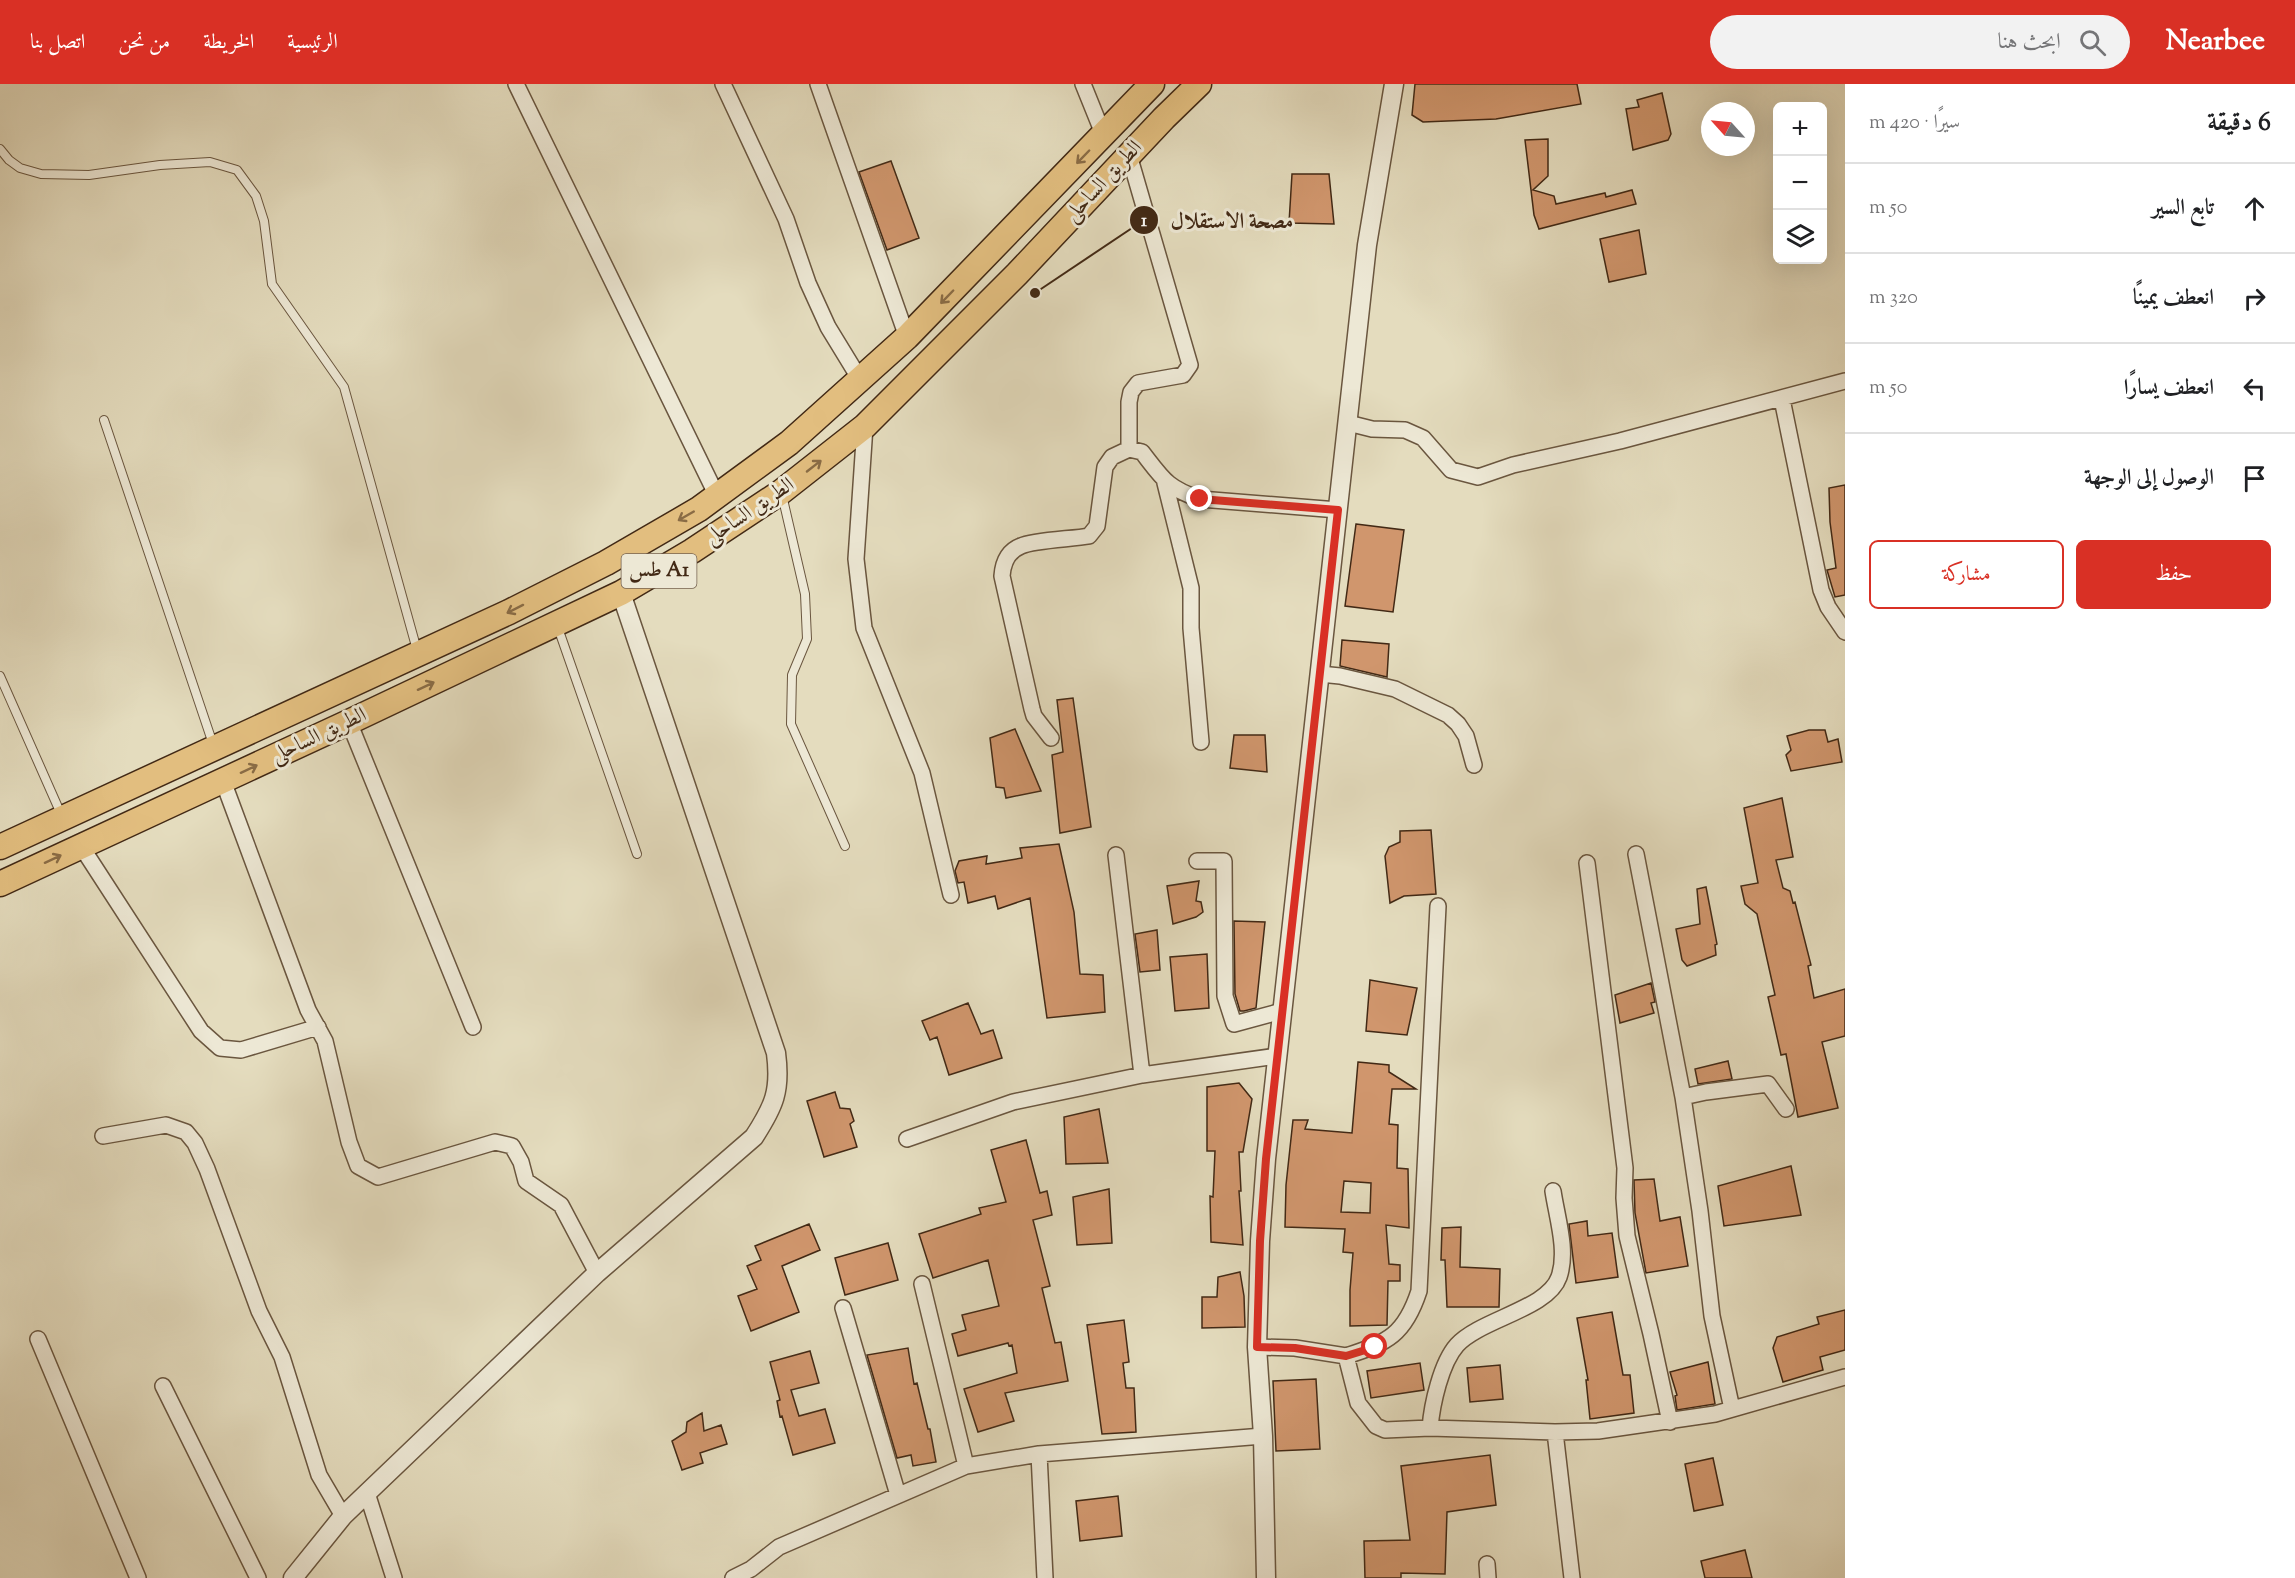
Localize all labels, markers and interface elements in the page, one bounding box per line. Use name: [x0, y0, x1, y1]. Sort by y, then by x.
search box: [1710, 15, 2130, 69]
text: Nearbee: [2166, 22, 2265, 62]
icon: search: [2076, 26, 2109, 59]
text: ابحث هنا: [1997, 27, 2061, 59]
text: اتصل بنا: [30, 28, 85, 58]
text: من نحن: [118, 28, 170, 58]
text: الخريطة: [203, 28, 254, 58]
text: الرئيسية: [287, 28, 338, 58]
north arrow: [1701, 102, 1755, 156]
map controls: [1773, 102, 1827, 264]
button: +: [1773, 102, 1827, 156]
text: 6 دقيقة: [2207, 105, 2271, 142]
text: سيرًا · 420 m: [1869, 109, 1960, 138]
street label: الطريق الساحلى: [1058, 134, 1150, 230]
one-way arrow: [1076, 150, 1090, 165]
button: −: [1773, 156, 1827, 210]
icon: ahead: [2238, 192, 2271, 225]
text: تابع السير: [2152, 193, 2214, 225]
text: 50 m: [1869, 194, 1907, 223]
callout: مصحة الاستقلال: [1129, 200, 1305, 240]
text: مصحة الاستقلال: [1171, 207, 1293, 239]
text: 1: [1141, 209, 1148, 235]
button: layers: [1773, 210, 1827, 264]
icon: right: [2238, 282, 2271, 315]
text: انعطف يمينًا: [2133, 283, 2214, 315]
text: 320 m: [1869, 284, 1918, 313]
one-way arrow: [940, 289, 954, 304]
icon: left: [2238, 372, 2271, 405]
text: انعطف يسارًا: [2124, 373, 2214, 405]
text: 50 m: [1869, 374, 1907, 403]
one-way arrow: [805, 460, 821, 473]
icon: arrive: [2238, 462, 2271, 495]
text: الوصول إلى الوجهة: [2084, 463, 2214, 495]
street label: الطريق الساحلى: [699, 471, 801, 553]
route end: [1186, 485, 1212, 511]
one-way arrow: [678, 511, 695, 523]
button: مشاركة: [1869, 540, 2064, 609]
button: حفظ: [2076, 540, 2271, 609]
road number: طس A1: [622, 554, 696, 588]
one-way arrow: [506, 604, 524, 616]
one-way arrow: [416, 679, 434, 691]
street label: الطريق الساحلى: [266, 701, 372, 771]
one-way arrow: [240, 762, 258, 774]
one-way arrow: [44, 853, 62, 865]
route start: [1361, 1333, 1387, 1359]

